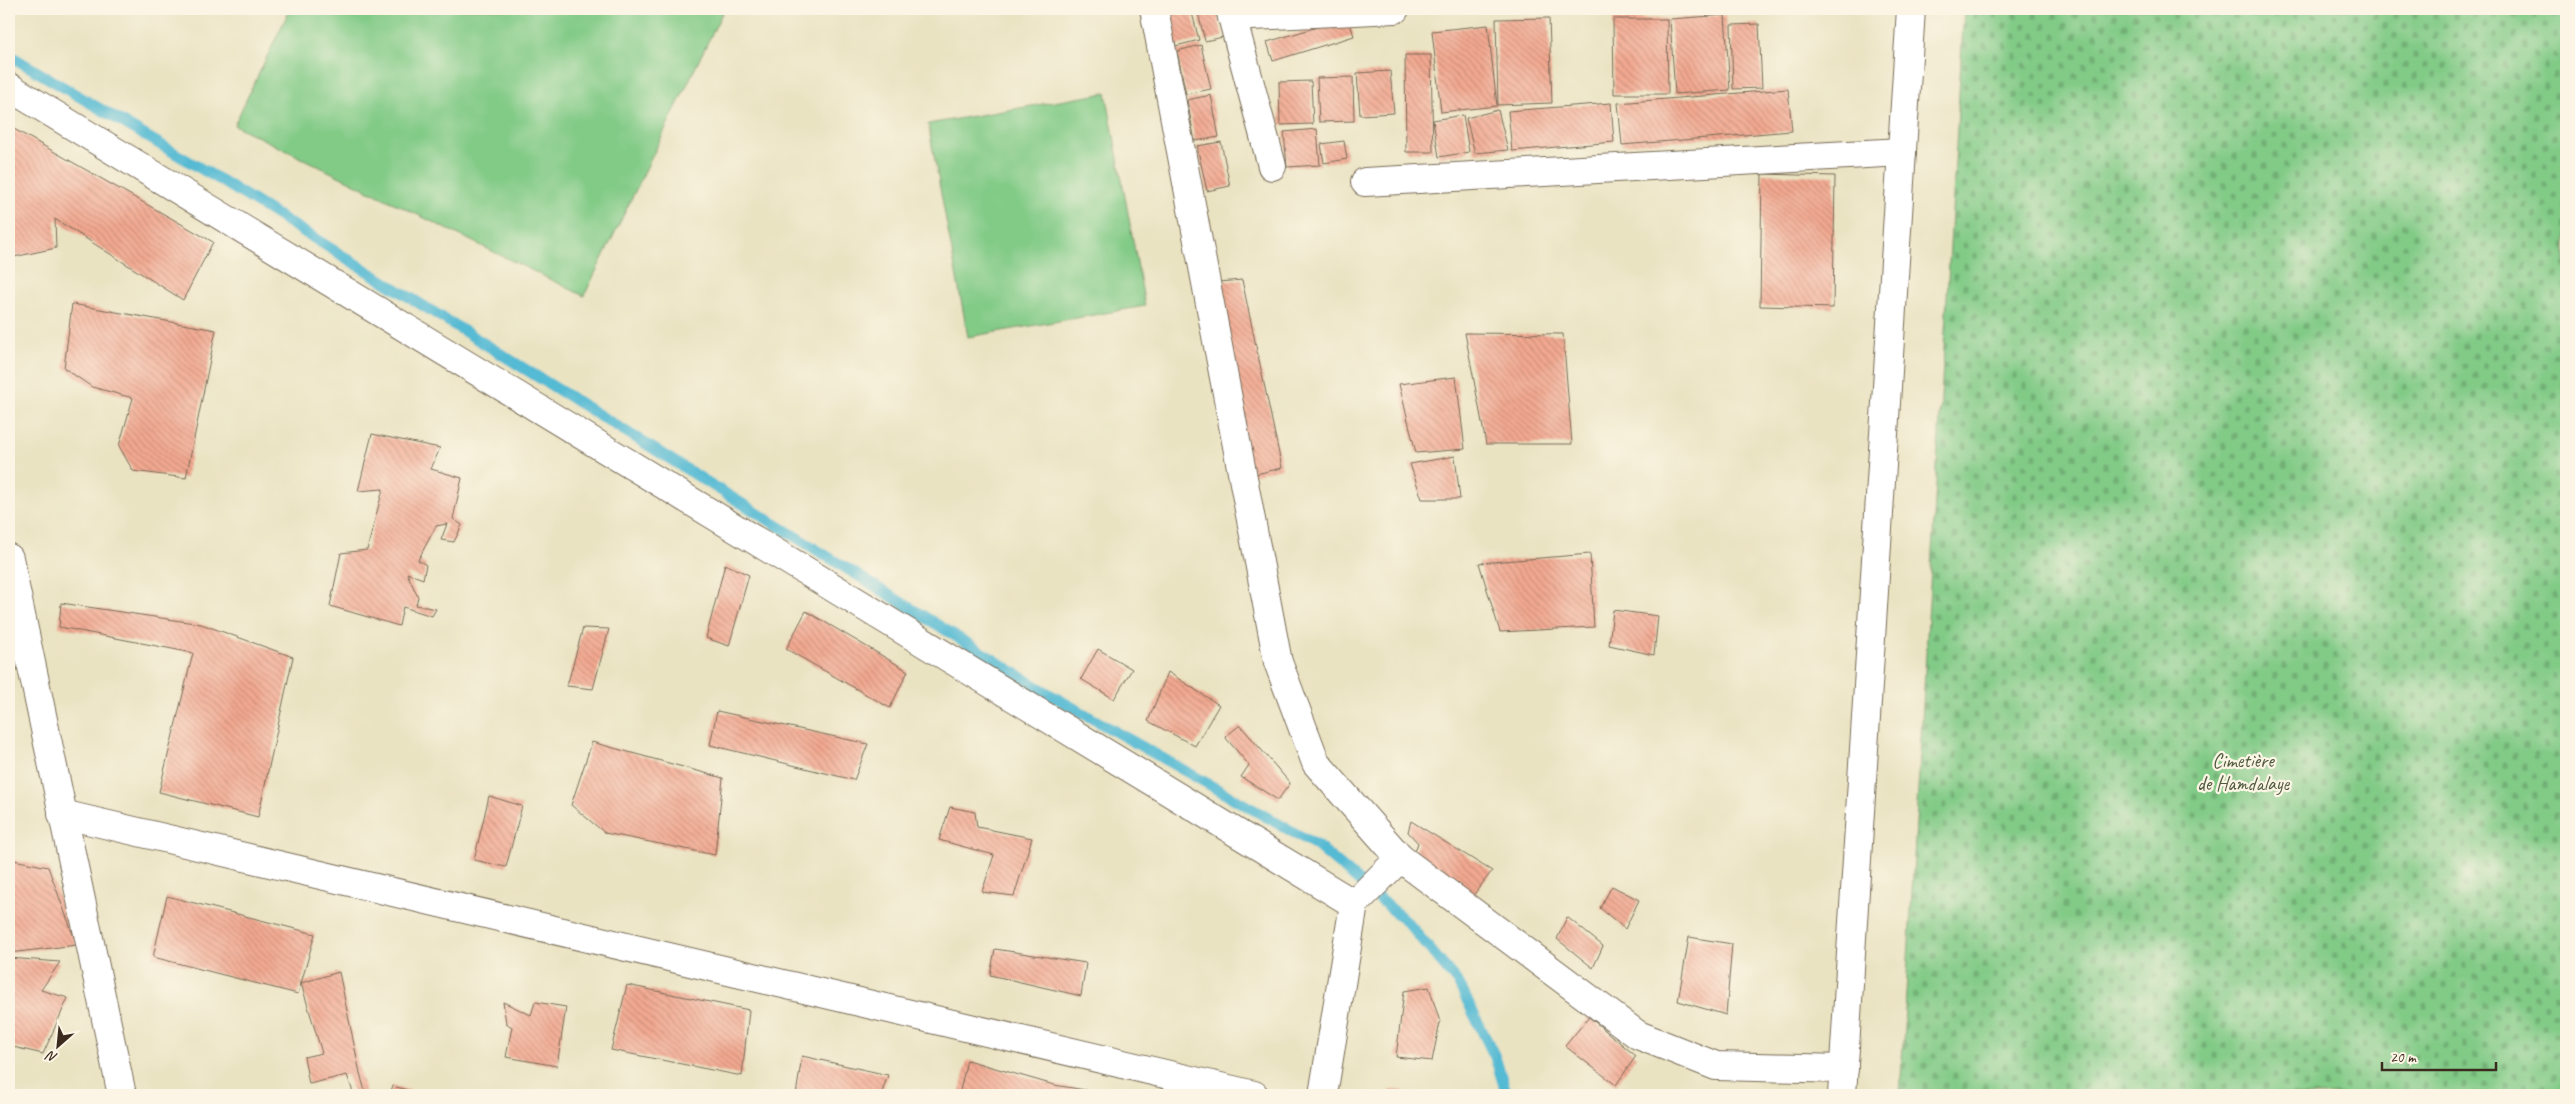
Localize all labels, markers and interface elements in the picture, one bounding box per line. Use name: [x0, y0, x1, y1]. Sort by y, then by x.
park label: Cimetière de Hamdalaye: [2197, 748, 2291, 796]
north arrow: [32, 1022, 82, 1072]
scale bar: [2382, 1039, 2496, 1071]
text: N: [43, 1047, 60, 1067]
text: 20 m: [2390, 1048, 2417, 1067]

